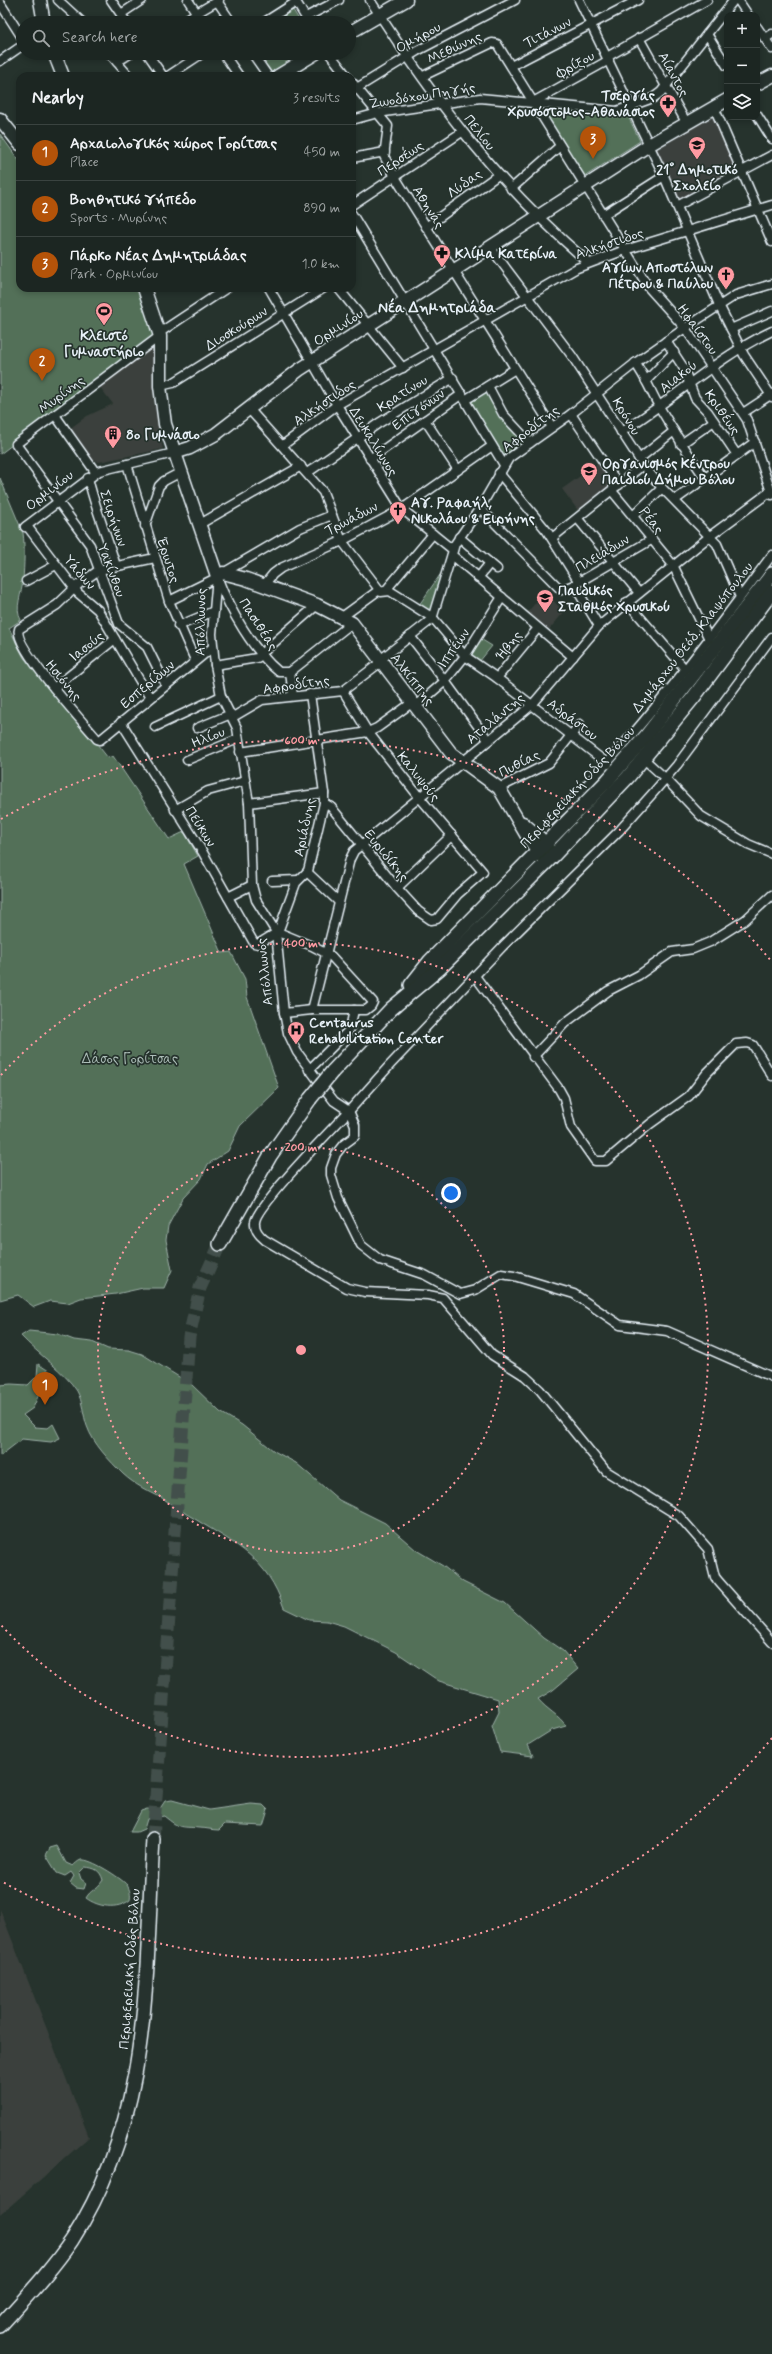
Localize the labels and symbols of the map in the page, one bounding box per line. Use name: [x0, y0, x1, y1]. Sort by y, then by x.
street label: Τιτάνων: [521, 13, 574, 53]
street label: Ομήρου: [393, 18, 444, 58]
street label: Μεθώνης: [424, 27, 485, 68]
street label: Φρίξου: [552, 47, 598, 83]
street label: Αίαντος: [654, 49, 693, 100]
street label: Ζωοδόχου Πηγής: [368, 79, 477, 113]
place label: Τσεργάς Χρυσόστομος-Αθανάσιος: [508, 87, 655, 121]
pharmacy icon: Τσεργάς Χρυσόστομος-Αθανάσιος: [658, 93, 678, 118]
street label: Πελίου: [459, 111, 499, 154]
pin: 3: [580, 126, 606, 159]
school or university icon: 21° Δημοτικό Σχολείο: [687, 135, 707, 160]
street label: Περσέως: [374, 136, 427, 181]
place label: 21° Δημοτικό Σχολείο: [656, 161, 738, 195]
street label: Λύδας: [444, 165, 486, 202]
street label: Αθηνάς: [408, 183, 448, 232]
street label: Αλκήστιδος: [573, 224, 646, 264]
pharmacy icon: Κλίμα Κατερίνα: [432, 243, 452, 268]
place label: Κλίμα Κατερίνα: [455, 245, 557, 263]
place label: Αγίων Αποστόλων Πέτρου & Παύλου: [602, 259, 714, 293]
church icon: Αγίων Αποστόλων Πέτρου & Παύλου: [716, 265, 736, 290]
district label: Νέα Δημητριάδα: [378, 297, 496, 318]
sports icon: Κλειστό Γυμναστήριο: [94, 301, 114, 326]
street label: Ηφαίστου: [673, 301, 722, 358]
street label: Διοσκούρων: [202, 303, 271, 355]
street label: Ορμινίου: [310, 305, 367, 351]
place label: Κλειστό Γυμναστήριο: [64, 327, 144, 361]
pin: 2: [29, 348, 55, 381]
street label: Αιακού: [656, 356, 701, 397]
street label: Κρατίνου: [374, 371, 431, 416]
street label: Μυρίνης: [35, 372, 88, 418]
street label: Αλκήστιδος: [290, 376, 359, 430]
street label: Επιγόνων: [389, 385, 448, 435]
street label: Κριθέως: [700, 386, 745, 439]
street label: Κρόνου: [608, 394, 644, 439]
street label: Αφροδίτης: [498, 401, 563, 456]
street label: Δευκαλίωνος: [345, 403, 402, 480]
building icon: 8ο Γυμνάσιο: [103, 424, 123, 449]
place label: 8ο Γυμνάσιο: [126, 426, 200, 444]
place label: Οργανισμός Κέντρου Παιδιού Δήμου Βόλου: [602, 454, 735, 489]
school or university icon: Οργανισμός Κέντρου Παιδιού Δήμου Βόλου: [579, 461, 599, 486]
street label: Ορμινίου: [22, 466, 77, 515]
street label: Σειρήνων: [95, 488, 131, 549]
place label: Αγ. Ραφαήλ, Νικολάου & Ειρήνης: [411, 494, 535, 528]
street label: Τρωάδων: [322, 498, 381, 540]
church icon: Αγ. Ραφαήλ, Νικολάου & Ειρήνης: [388, 500, 408, 525]
street label: Ρέας: [635, 503, 668, 538]
street label: Πλειάδων: [572, 531, 633, 577]
street label: Έρωτος: [152, 535, 184, 585]
street label: Υακίνθου: [93, 541, 129, 600]
street label: Υάδων: [59, 552, 99, 594]
street label: Δημάρχου Θεόδ. Κλαψόπουλου: [628, 559, 757, 717]
place label: Παιδικός Σταθμός Χρυσικού: [558, 582, 670, 616]
street label: Απόλλωνος: [191, 588, 211, 656]
school or university icon: Παιδικός Σταθμός Χρυσικού: [535, 588, 555, 613]
street label: Πασιθέας: [235, 594, 283, 654]
street label: Ιππέων: [433, 624, 474, 672]
street label: Ιασούς: [66, 627, 108, 666]
street label: Ήβης: [491, 627, 526, 664]
street label: Αλκίππης: [386, 650, 438, 710]
street label: Ησιόνης: [41, 656, 86, 705]
street label: Εσπερίδων: [117, 657, 179, 713]
street label: Αφροδίτης: [262, 671, 331, 699]
street label: Αταλάντης: [463, 689, 529, 748]
street label: Αδράστου: [543, 695, 601, 745]
street label: Ηλίου: [189, 723, 228, 753]
street label: Περιφερειακή Οδός Βόλου: [516, 723, 639, 853]
text: 600 m: [284, 733, 318, 749]
street label: Πυθίας: [496, 746, 543, 782]
street label: Καλυψούς: [393, 748, 444, 805]
street label: Αριάδνης: [290, 796, 320, 858]
street label: Πεύκων: [181, 803, 220, 850]
street label: Ευριδίκης: [360, 826, 413, 885]
text: 400 m: [284, 936, 318, 952]
street label: Απόλλωνος: [252, 937, 277, 1007]
place label: Centaurus Rehabilitation Center: [309, 1014, 444, 1048]
hospital icon: Centaurus Rehabilitation Center: [286, 1020, 306, 1045]
park label: Δάσος Γορίτσας: [82, 1050, 178, 1068]
text: 200 m: [285, 1140, 318, 1156]
your location: [441, 1183, 461, 1203]
centre of rings: [294, 1343, 308, 1357]
pin: 1: [32, 1372, 58, 1405]
street label: Περιφερειακή Οδός Βόλου: [115, 1888, 145, 2050]

